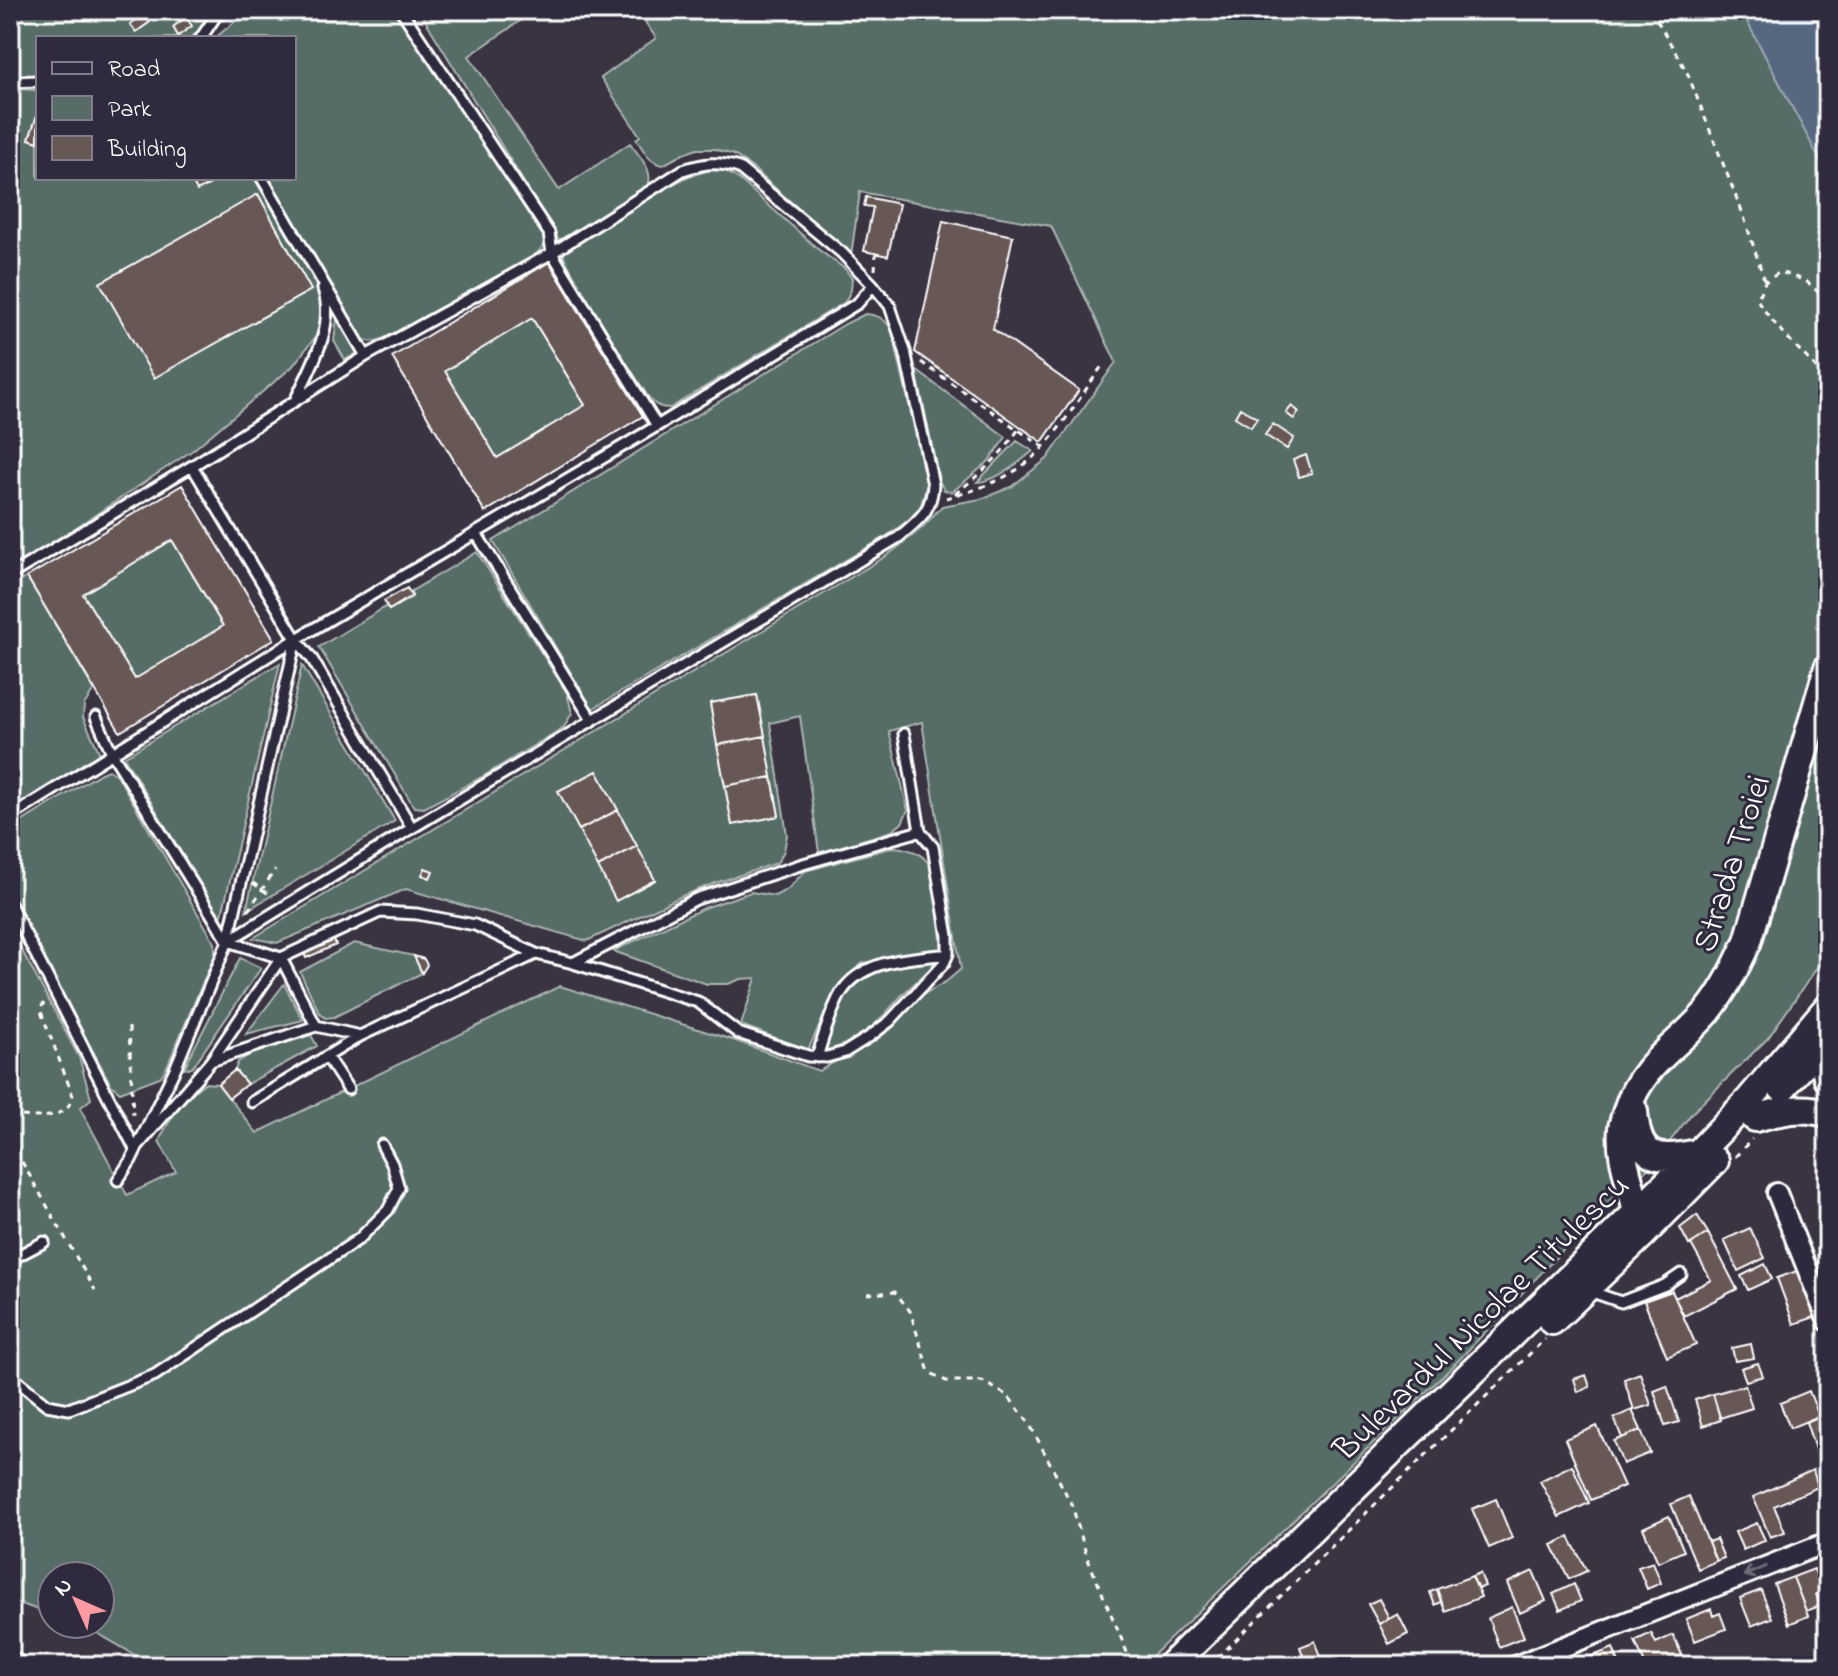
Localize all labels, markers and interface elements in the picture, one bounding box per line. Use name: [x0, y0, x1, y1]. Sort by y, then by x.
legend: [36, 36, 296, 180]
text: Road: [108, 53, 161, 88]
text: Park: [108, 93, 152, 128]
text: Building: [107, 133, 187, 168]
street label: Strada Troiei: [1682, 769, 1786, 959]
street label: Bulevardul Nicolae Titulescu: [1322, 1164, 1642, 1475]
north arrow: [36, 1560, 116, 1640]
one-way arrow: [1744, 1564, 1768, 1579]
text: N: [47, 1571, 81, 1605]

